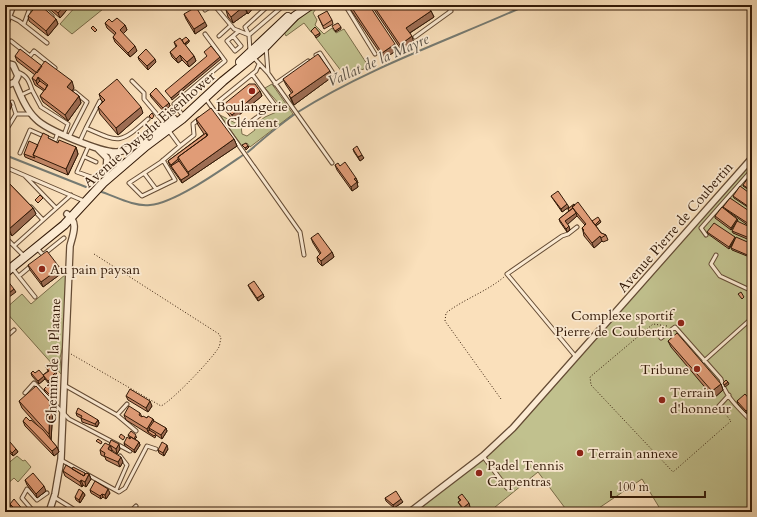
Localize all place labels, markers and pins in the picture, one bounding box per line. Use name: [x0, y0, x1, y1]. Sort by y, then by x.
marker: Boulangerie Clément: [247, 86, 257, 96]
place label: Boulangerie Clément: [216, 97, 288, 132]
place label: Au pain paysan: [50, 260, 140, 279]
marker: Au pain paysan: [37, 264, 47, 274]
place label: Complexe sportif Pierre de Coubertin: [555, 306, 676, 341]
marker: Complexe sportif Pierre de Coubertin: [676, 318, 686, 328]
place label: Tribune: [640, 360, 689, 379]
marker: Tribune: [692, 364, 702, 374]
place label: Terrain d'honneur: [670, 383, 732, 418]
marker: Terrain d'honneur: [657, 395, 667, 405]
place label: Terrain annexe: [588, 444, 678, 463]
marker: Terrain annexe: [575, 448, 585, 458]
place label: Padel Tennis Carpentras: [487, 456, 564, 491]
marker: Padel Tennis Carpentras: [474, 468, 484, 478]

